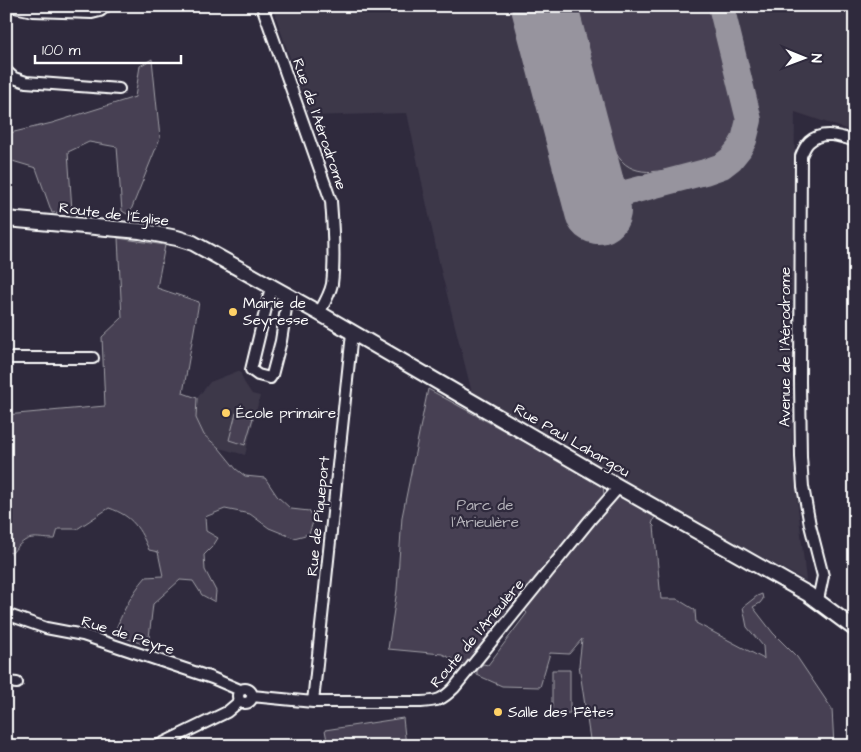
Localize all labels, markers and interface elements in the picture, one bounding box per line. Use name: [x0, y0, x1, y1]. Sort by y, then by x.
scale bar: [35, 32, 181, 64]
north arrow: [778, 32, 828, 82]
text: 100 m: [42, 40, 81, 61]
text: N: [806, 54, 826, 63]
street label: Rue de l'Aérodrome: [287, 56, 352, 193]
street label: Route de l'Église: [58, 197, 170, 233]
street label: Avenue de l'Aérodrome: [775, 267, 796, 427]
place label: Mairie de Seyresse: [243, 293, 309, 332]
marker: Mairie de Seyresse: [227, 306, 239, 318]
street label: Rue Paul Lahargou: [509, 399, 634, 483]
place label: École primaire: [236, 403, 336, 424]
marker: École primaire: [220, 407, 232, 419]
street label: Rue de Piqueport: [302, 455, 335, 577]
park label: Parc de l'Arieulère: [451, 495, 519, 533]
street label: Route de l'Arieulère: [426, 574, 529, 692]
street label: Rue de Peyre: [78, 611, 177, 661]
place label: Salle des Fêtes: [508, 702, 614, 723]
marker: Salle des Fêtes: [492, 706, 504, 718]

